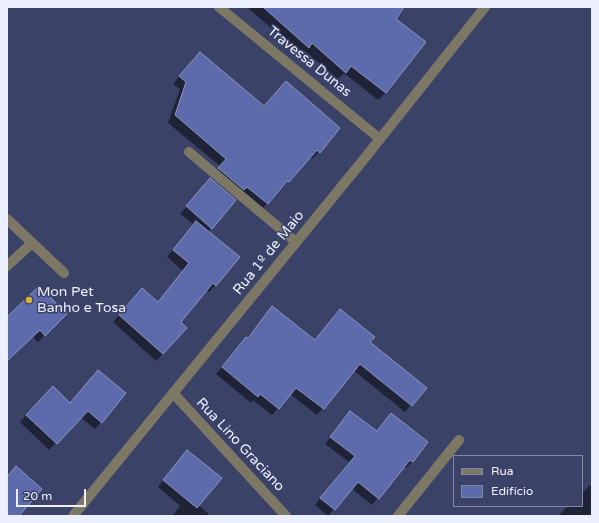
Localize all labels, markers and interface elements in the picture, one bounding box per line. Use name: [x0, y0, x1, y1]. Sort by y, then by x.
street label: Travessa Dunas: [264, 23, 354, 101]
street label: Rua 1º de Maio: [230, 208, 308, 298]
place label: Mon Pet Banho e Tosa: [37, 284, 126, 316]
marker: Mon Pet Banho e Tosa: [24, 295, 34, 305]
street label: Rua Lino Graciano: [192, 395, 288, 495]
legend: [453, 455, 583, 507]
text: Rua: [491, 464, 514, 478]
scale bar: [18, 481, 88, 507]
text: Edifício: [491, 484, 533, 498]
text: 20 m: [23, 489, 52, 503]

